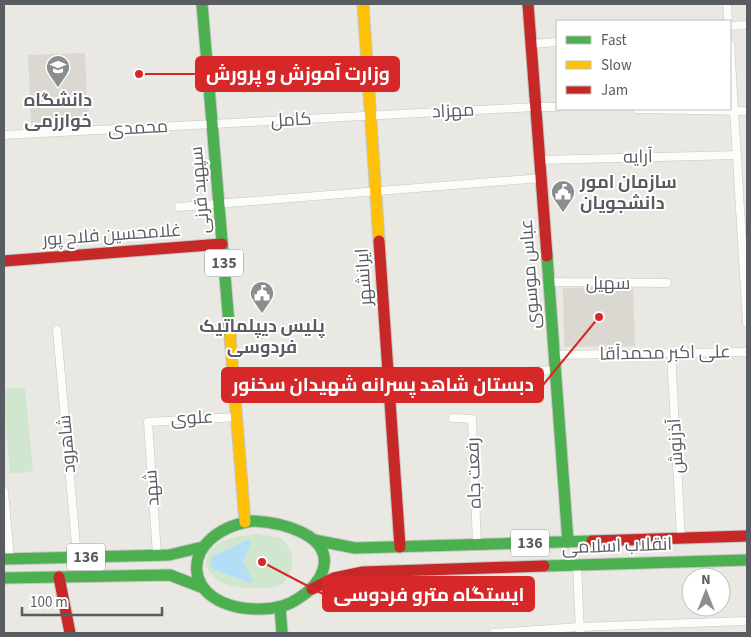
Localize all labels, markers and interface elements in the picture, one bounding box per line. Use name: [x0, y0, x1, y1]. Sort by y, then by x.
legend: [556, 20, 731, 110]
text: Fast: [601, 30, 627, 51]
school or university icon: دانشگاه خوارزمی: [45, 54, 71, 88]
text: Slow: [601, 55, 632, 76]
callout: وزارت آموزش و پرورش: [196, 57, 399, 91]
text: وزارت آموزش و پرورش: [206, 61, 390, 88]
text: Jam: [601, 80, 628, 101]
place label: دانشگاه خوارزمی: [24, 88, 92, 134]
street label: مهزاد: [431, 97, 475, 125]
street label: کامل: [270, 106, 312, 134]
street label: محمدی: [107, 114, 169, 142]
street label: آرایه: [623, 144, 653, 170]
street label: سپهبد قرنی: [184, 145, 216, 235]
place label: سازمان امور دانشجویان: [579, 170, 677, 216]
public building icon: سازمان امور دانشجویان: [550, 179, 576, 213]
street label: غلامحسین فلاح‌ پور: [41, 218, 182, 252]
street label: عباس موسوی: [514, 218, 546, 330]
street label: ایرانشهر: [350, 247, 379, 308]
road number: 135: [205, 250, 243, 276]
street label: سهیل: [586, 271, 630, 296]
public building icon: پلیس دیپلماتیک فردوسی: [249, 280, 275, 314]
place label: پلیس دیپلماتیک فردوسی: [199, 314, 325, 360]
street label: علی اکبر محمدآقا: [599, 339, 731, 367]
callout: دبستان شاهد پسرانه شهیدان سخنور: [222, 368, 543, 402]
text: دبستان شاهد پسرانه شهیدان سخنور: [231, 372, 534, 399]
street label: علوی: [170, 404, 214, 432]
street label: شاهرود: [52, 414, 82, 474]
street label: آذرنوش: [662, 418, 690, 474]
street label: رفعت جاه: [460, 437, 488, 509]
street label: شهد: [138, 469, 166, 507]
road number: 136: [511, 530, 549, 556]
street label: انقلاب اسلامی: [561, 532, 673, 560]
road number: 136: [67, 544, 105, 570]
north arrow: [681, 567, 731, 617]
text: N: [701, 570, 711, 590]
callout: ایستگاه مترو فردوسی: [323, 577, 534, 611]
text: ایستگاه مترو فردوسی: [334, 582, 524, 609]
scale bar: [22, 584, 162, 616]
text: 100 m: [30, 592, 68, 613]

